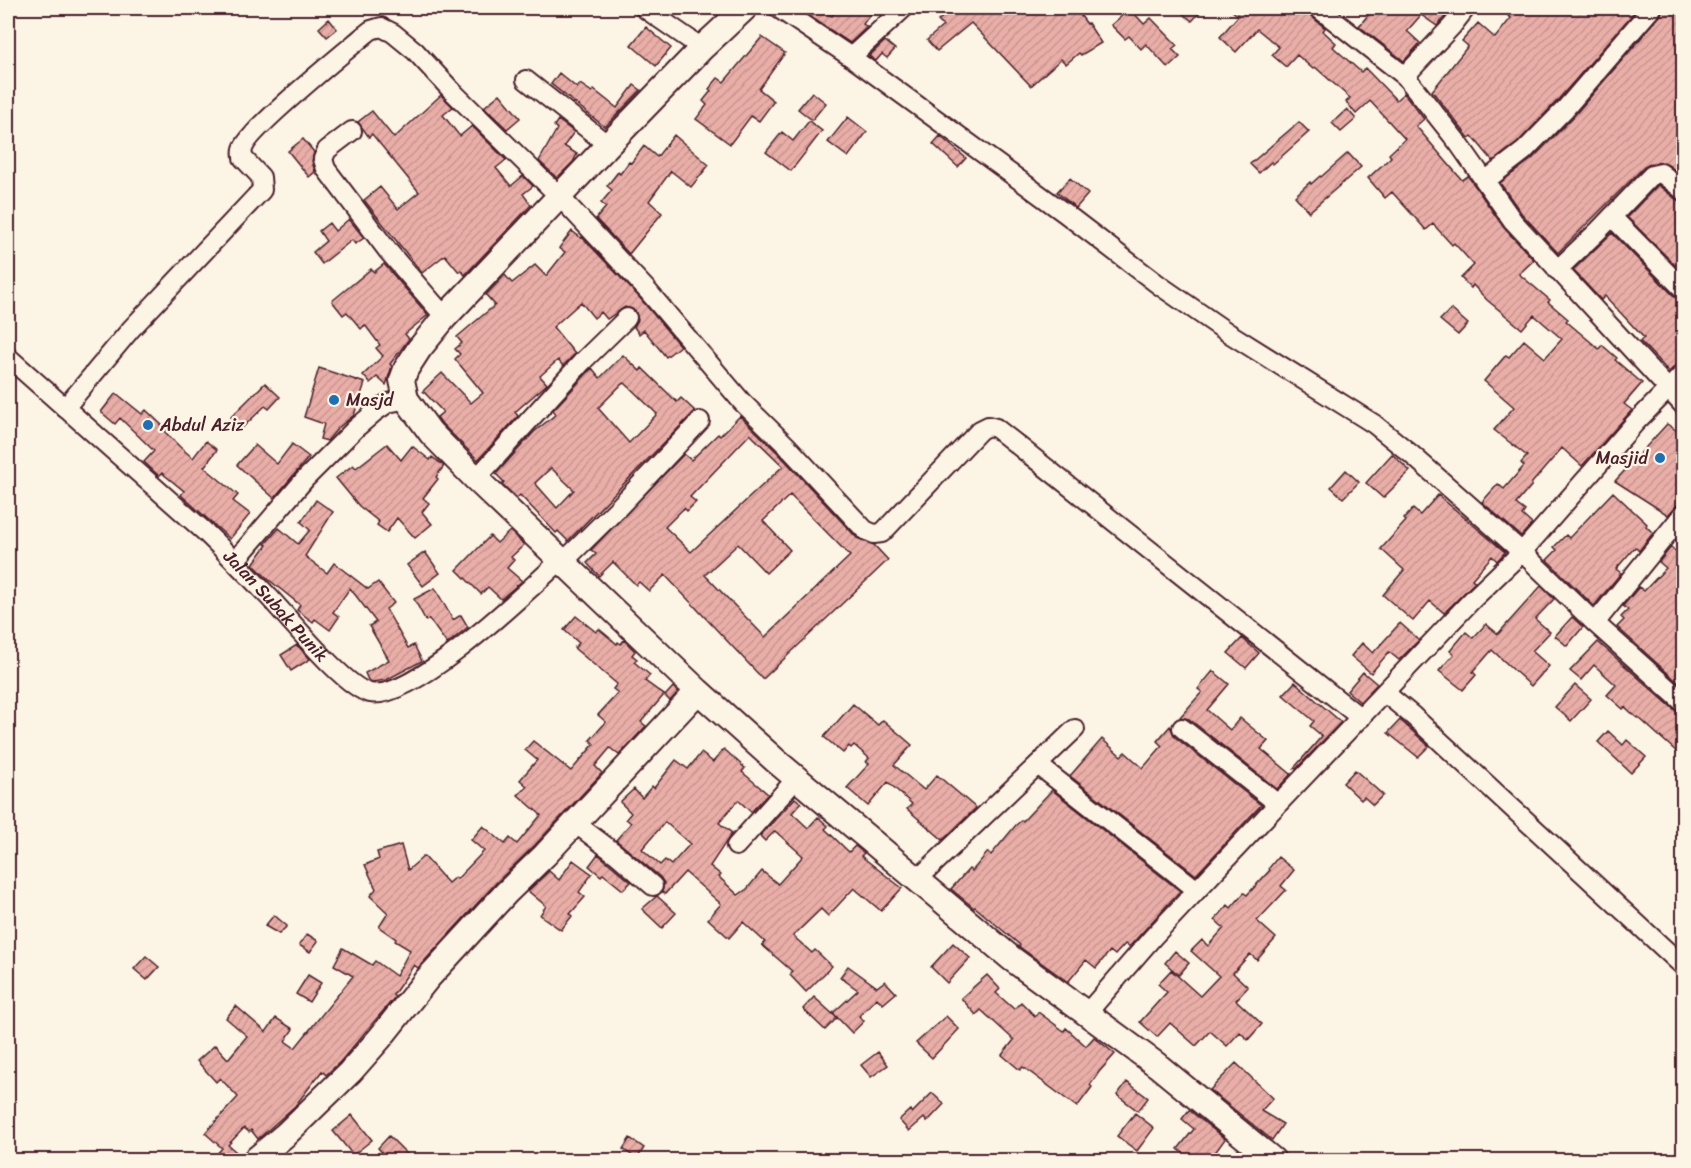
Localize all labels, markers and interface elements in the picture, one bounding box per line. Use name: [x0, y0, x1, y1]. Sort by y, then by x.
place label: Masjd: [346, 384, 395, 416]
marker: Masjd: [327, 393, 341, 407]
place label: Abdul Aziz: [159, 409, 245, 441]
marker: Abdul Aziz: [141, 418, 155, 432]
place label: Masjid: [1596, 442, 1650, 474]
marker: Masjid: [1653, 451, 1667, 465]
street label: Jalan Subak Punik: [215, 541, 337, 670]

